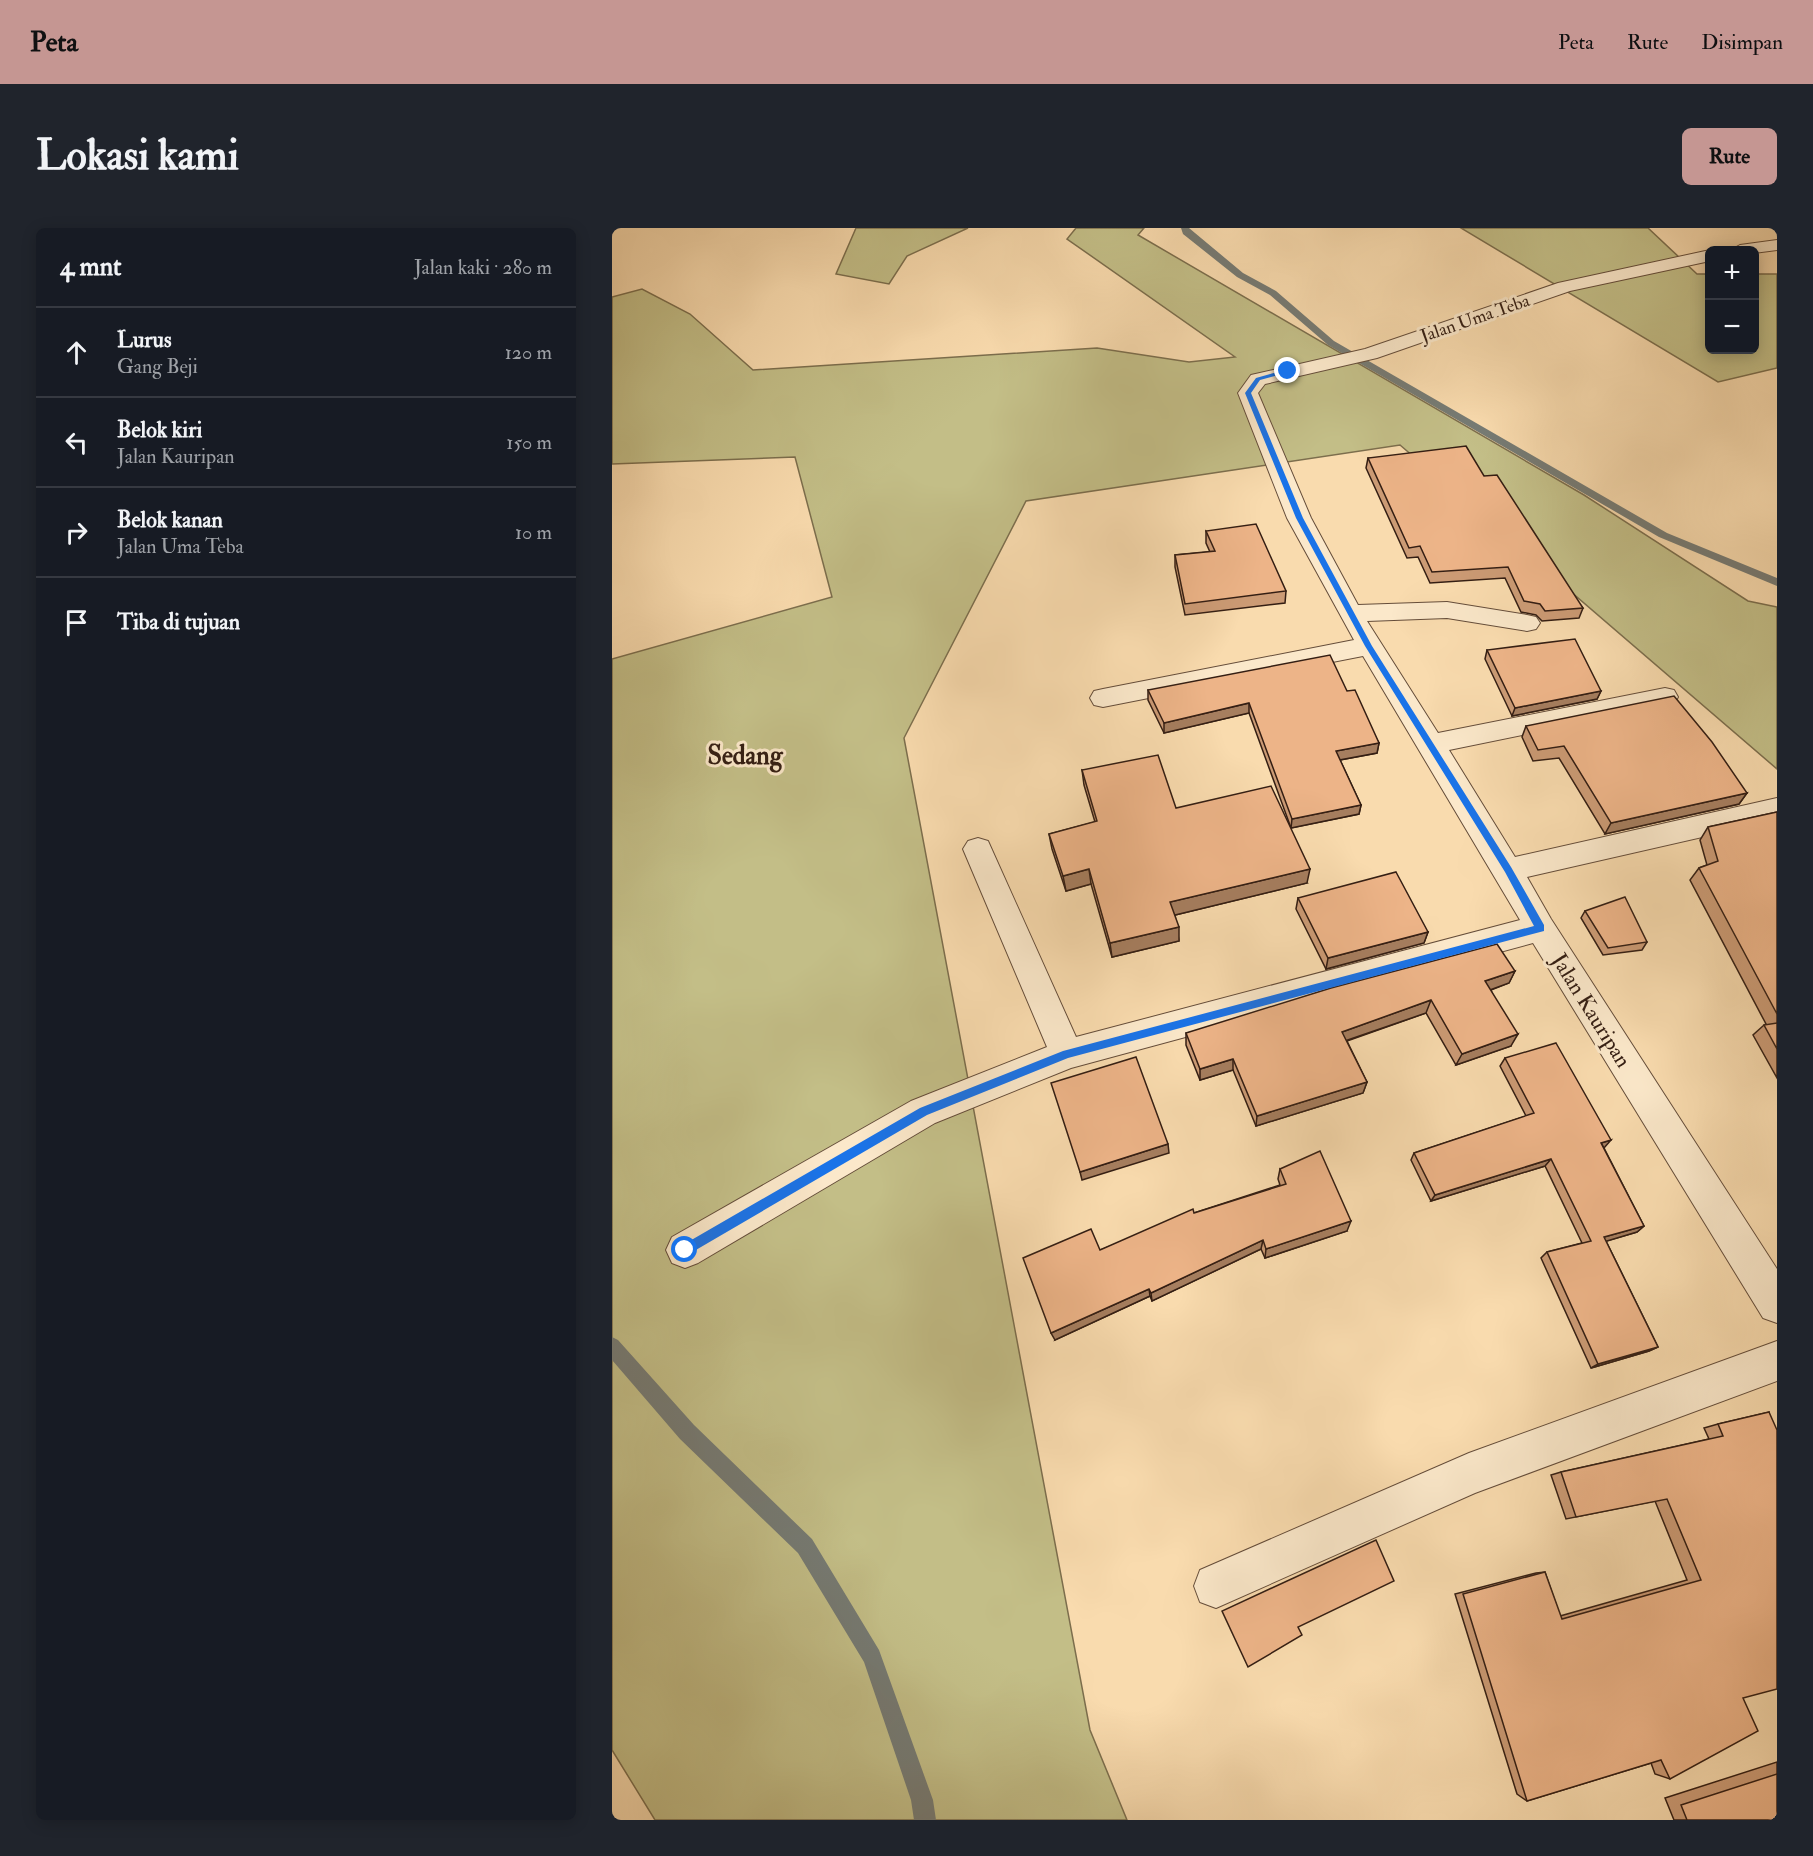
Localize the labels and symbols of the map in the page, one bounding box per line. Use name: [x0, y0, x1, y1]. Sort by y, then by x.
street label: Jalan Uma Teba: [1417, 289, 1533, 348]
route end: [1274, 357, 1300, 383]
district label: Sedang: [707, 740, 784, 773]
street label: Jalan Kauripan: [1544, 947, 1637, 1073]
route start: [671, 1236, 697, 1262]

